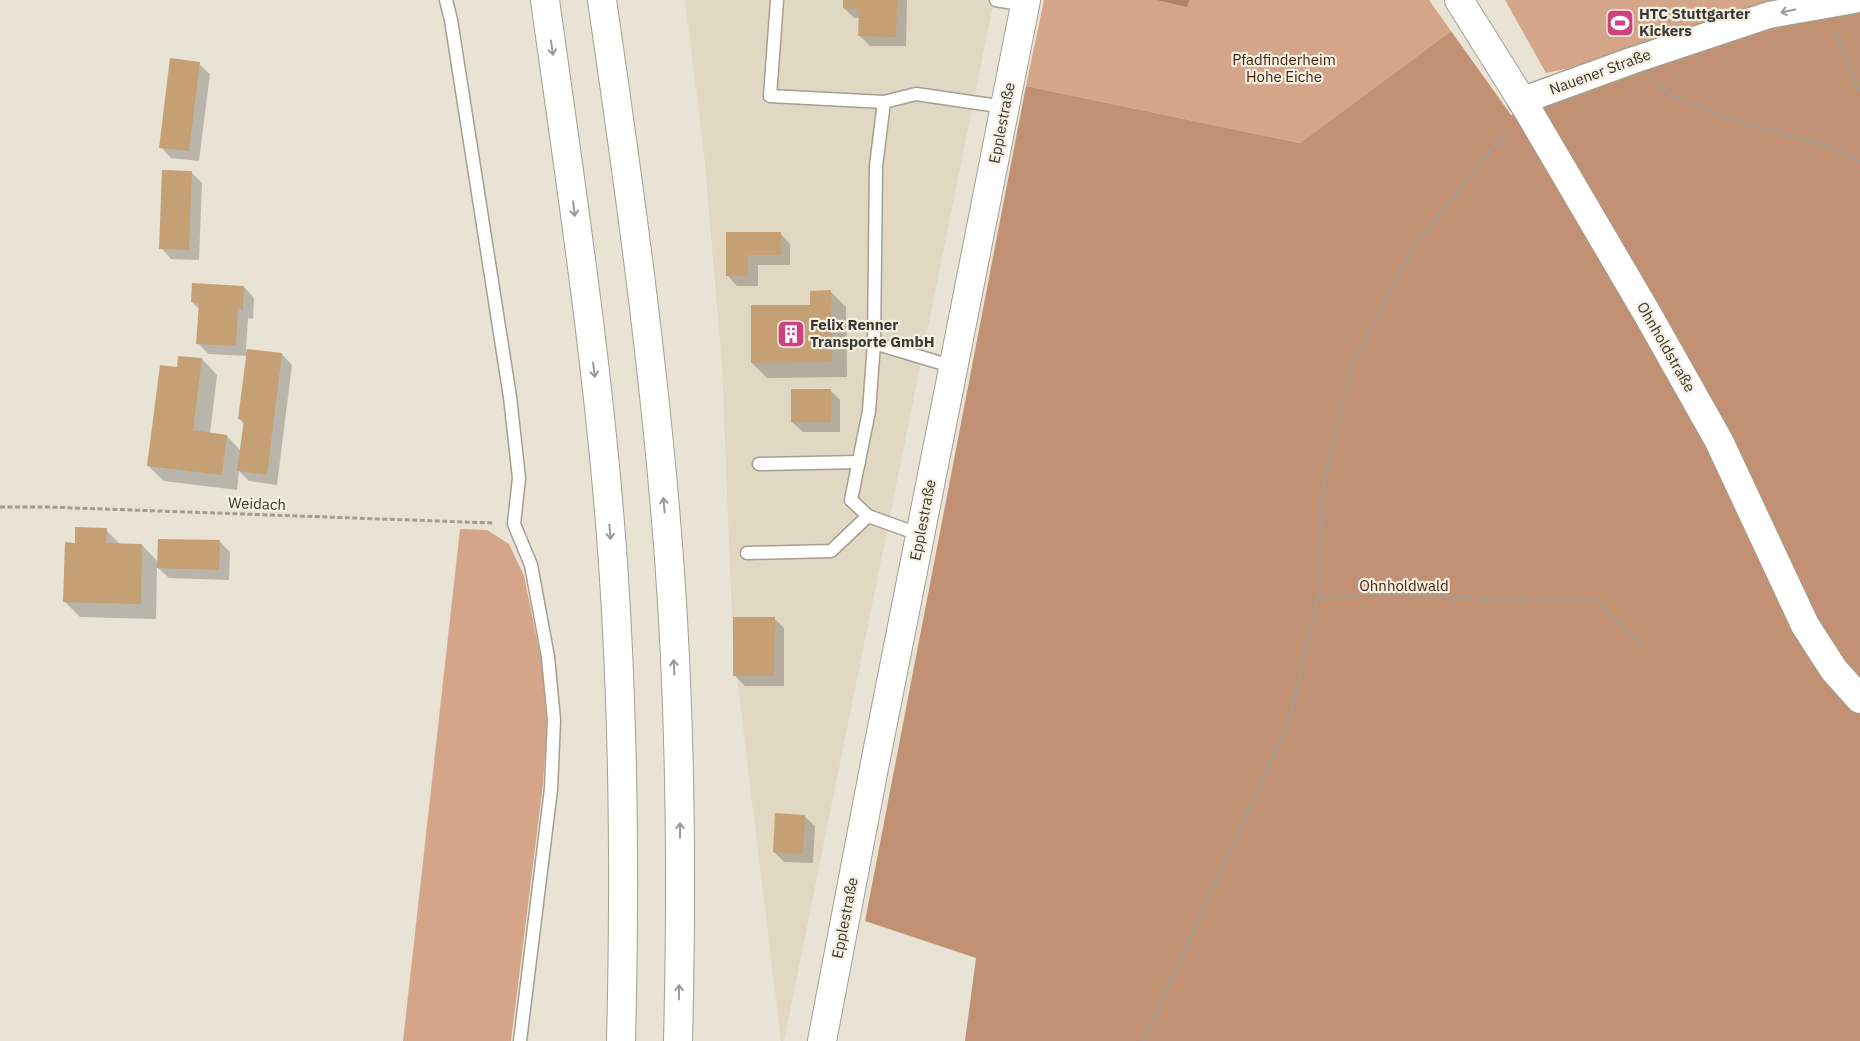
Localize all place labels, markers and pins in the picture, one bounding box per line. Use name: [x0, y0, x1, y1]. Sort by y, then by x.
place label: HTC Stuttgarter Kickers: [1639, 4, 1750, 40]
sports icon: HTC Stuttgarter Kickers: [1605, 8, 1635, 38]
place label: Felix Renner Transporte GmbH: [810, 315, 935, 351]
building icon: Felix Renner Transporte GmbH: [776, 319, 806, 349]

